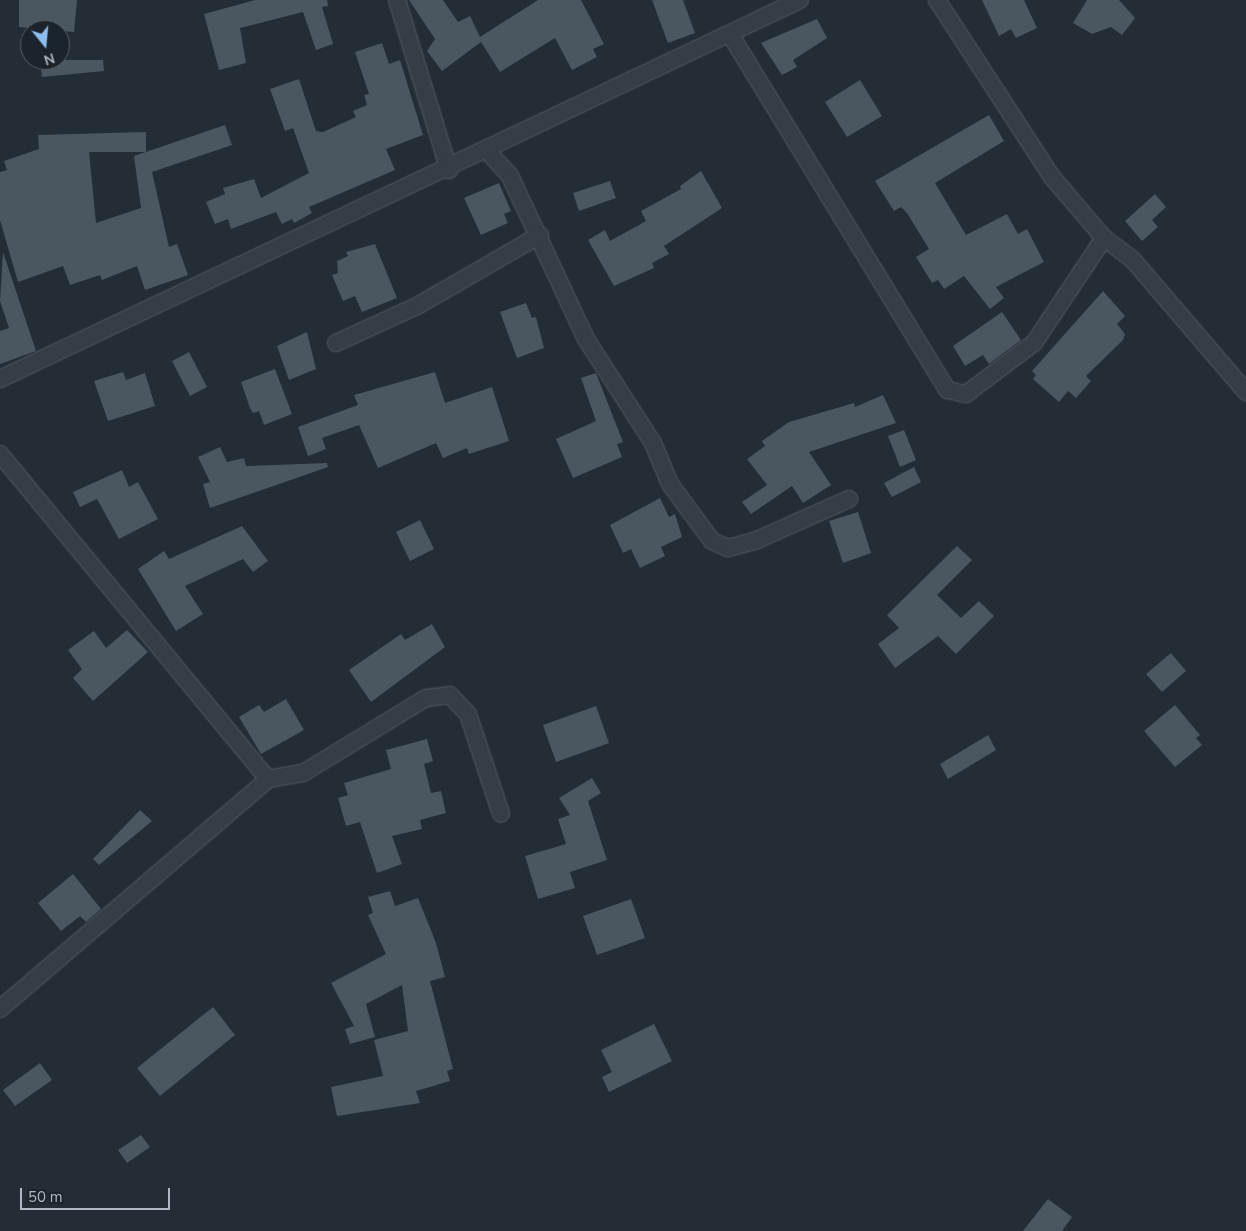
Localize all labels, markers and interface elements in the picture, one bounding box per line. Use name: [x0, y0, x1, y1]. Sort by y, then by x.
north arrow: [20, 20, 70, 70]
text: N: [41, 48, 57, 69]
scale bar: [22, 1178, 172, 1210]
text: 50 m: [28, 1187, 63, 1207]

